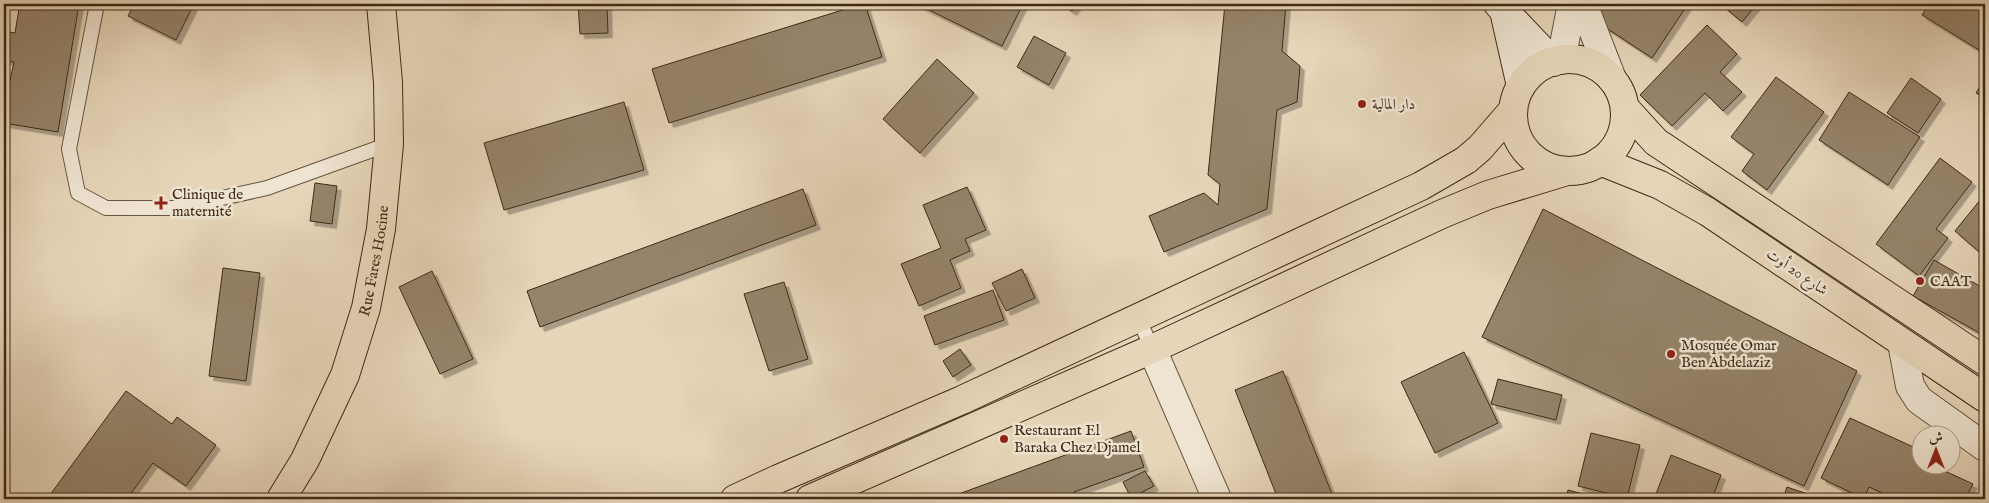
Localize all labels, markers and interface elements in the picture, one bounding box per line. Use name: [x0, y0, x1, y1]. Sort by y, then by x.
place label: دار المالية: [1372, 95, 1415, 114]
marker: دار المالية: [1356, 98, 1368, 110]
place label: Clinique de maternité: [172, 185, 243, 221]
marker: Clinique de maternité: [154, 196, 168, 210]
street label: Rue Fares Hocine: [355, 204, 393, 319]
street label: شارع 20 أوت: [1761, 243, 1833, 302]
place label: CAAT: [1930, 272, 1972, 291]
marker: CAAT: [1914, 275, 1926, 287]
place label: Mosquée Omar Ben Abdelaziz: [1681, 336, 1777, 372]
marker: Mosquée Omar Ben Abdelaziz: [1665, 348, 1677, 360]
place label: Restaurant El Baraka Chez Djamel: [1014, 421, 1141, 457]
north arrow: [1912, 426, 1962, 476]
text: ش: [1929, 429, 1943, 447]
marker: Restaurant El Baraka Chez Djamel: [998, 433, 1010, 445]

